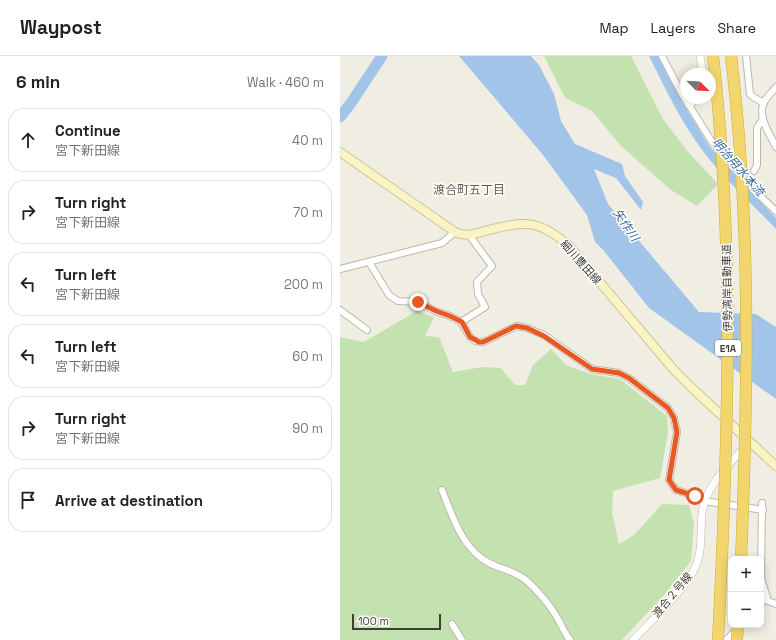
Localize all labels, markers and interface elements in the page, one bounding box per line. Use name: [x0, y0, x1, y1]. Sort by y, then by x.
text: Waypost: [20, 15, 102, 40]
text: Map: [599, 19, 629, 37]
text: Layers: [651, 19, 695, 37]
text: Share: [717, 19, 756, 37]
north arrow: [680, 68, 716, 104]
text: 6 min: [16, 71, 60, 93]
text: Walk · 460 m: [247, 74, 324, 91]
text: Continue: [55, 121, 121, 140]
icon: ahead: [17, 129, 39, 151]
text: 40 m: [292, 132, 323, 149]
water label: 明治用水本流: [708, 135, 769, 201]
text: 宮下新田線: [55, 142, 120, 159]
district label: 渡合町五丁目: [433, 182, 505, 198]
text: Turn right: [55, 193, 126, 212]
icon: right: [17, 201, 39, 223]
text: 70 m: [293, 204, 323, 221]
water label: 矢作川: [609, 206, 644, 246]
text: 宮下新田線: [55, 214, 120, 231]
street label: 細川豊田線: [557, 237, 605, 287]
street label: 伊勢湾岸自動車道: [719, 244, 735, 332]
text: Turn left: [55, 265, 117, 284]
icon: left: [17, 273, 39, 295]
text: 200 m: [284, 276, 323, 293]
text: 宮下新田線: [55, 286, 120, 303]
route end: [409, 293, 427, 311]
text: Turn left: [55, 337, 117, 356]
road number: E1A: [715, 340, 741, 356]
icon: left: [17, 345, 39, 367]
text: 60 m: [292, 348, 323, 365]
text: 宮下新田線: [55, 358, 120, 375]
text: Turn right: [55, 409, 126, 428]
icon: right: [17, 417, 39, 439]
text: 90 m: [292, 420, 323, 437]
text: 宮下新田線: [55, 430, 120, 447]
route start: [686, 487, 704, 505]
icon: arrive: [17, 489, 39, 511]
text: Arrive at destination: [55, 491, 203, 510]
map controls: [728, 556, 764, 628]
button: +: [728, 556, 764, 592]
street label: 渡合２号線: [649, 569, 695, 621]
button: −: [728, 592, 764, 628]
scale bar: [352, 612, 441, 631]
text: 100 m: [358, 614, 389, 628]

